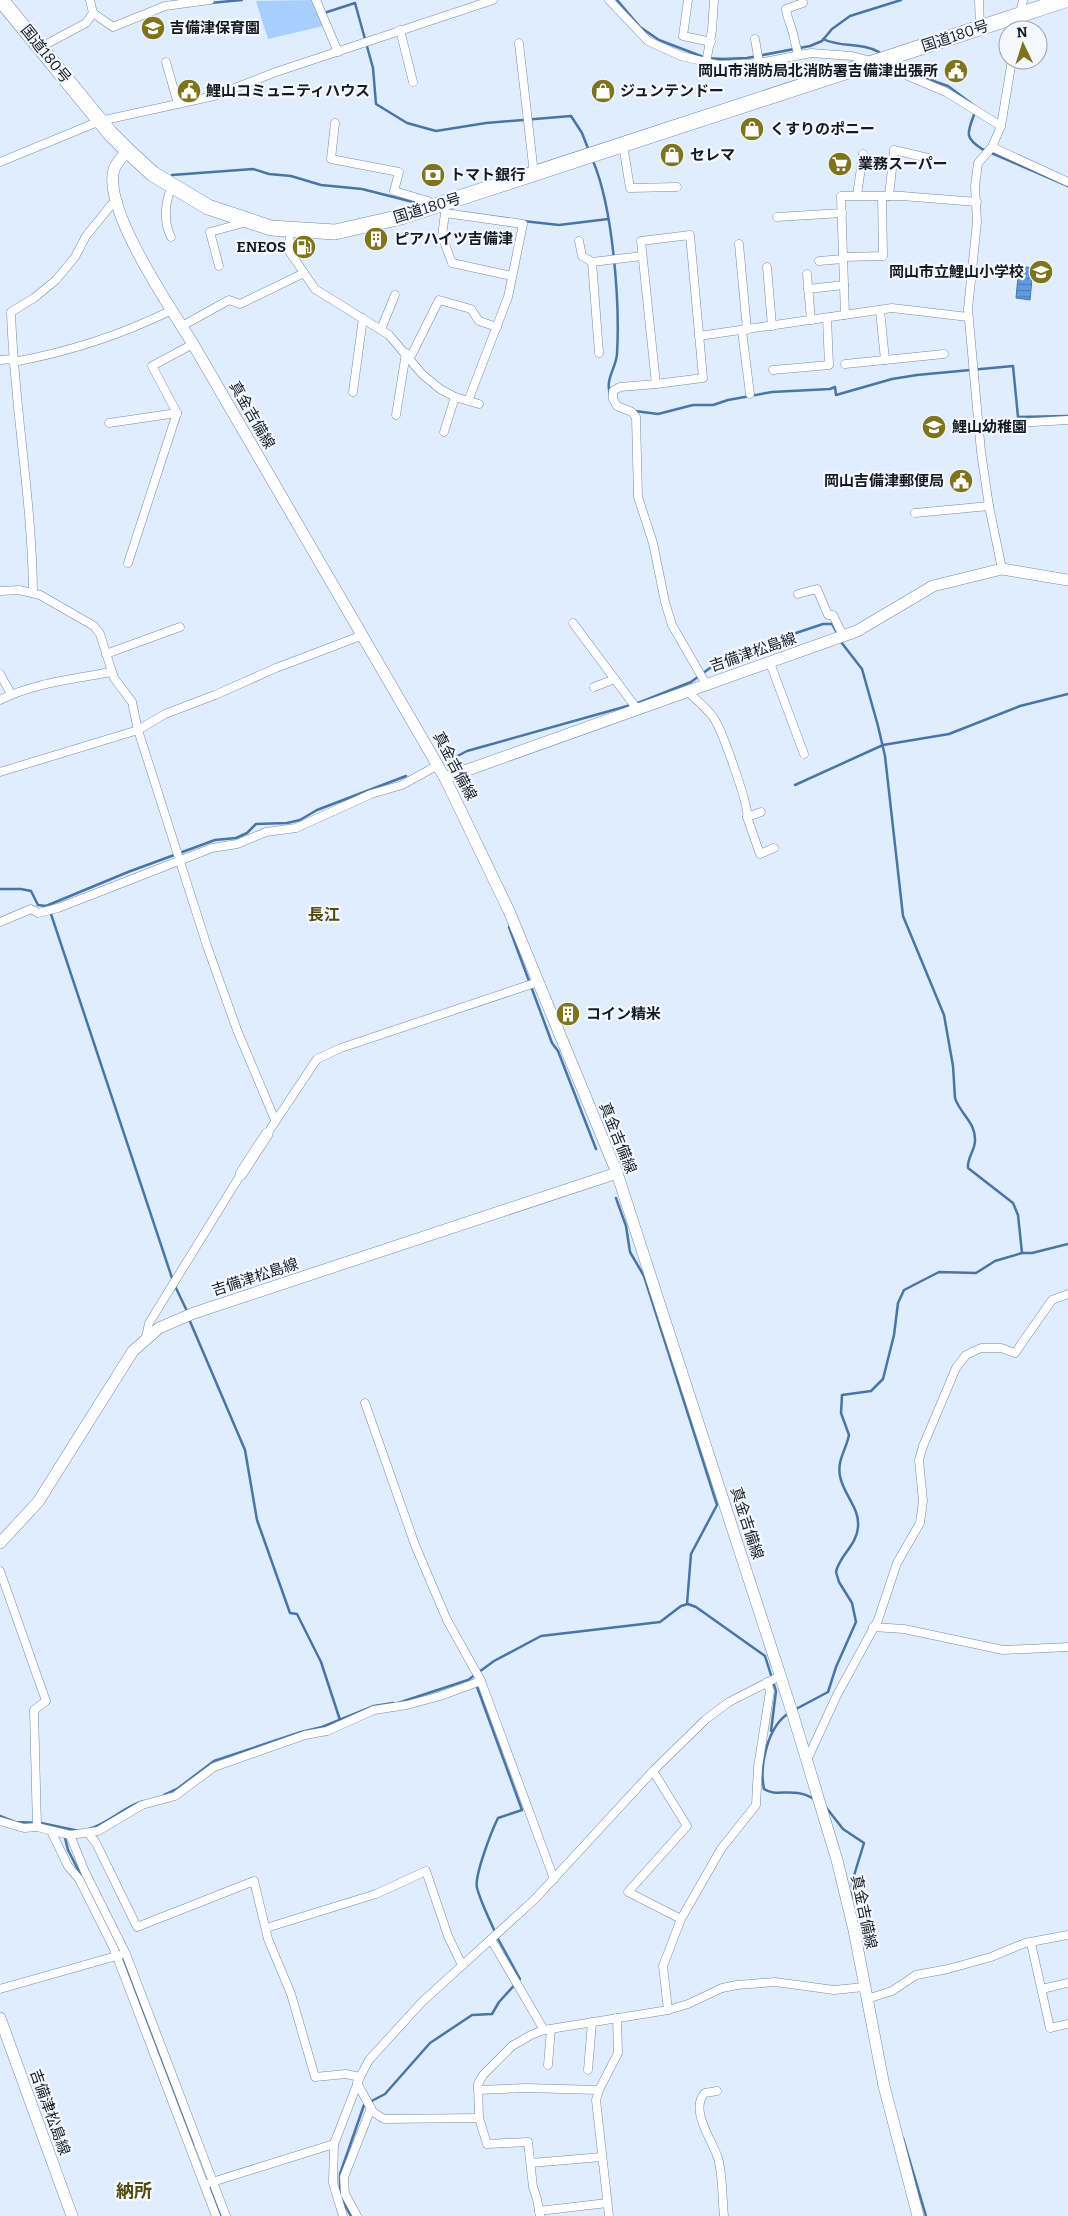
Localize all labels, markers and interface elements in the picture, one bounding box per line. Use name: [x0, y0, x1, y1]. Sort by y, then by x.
school or university icon: 吉備津保育園: [140, 15, 166, 41]
street label: 国道180号: [919, 17, 991, 55]
place label: 吉備津保育園: [170, 19, 260, 37]
north arrow: [998, 20, 1048, 70]
street label: 国道180号: [17, 21, 75, 87]
text: N: [1016, 24, 1028, 41]
public building icon: 岡山市消防局北消防署吉備津出張所: [943, 58, 969, 84]
place label: 岡山市消防局北消防署吉備津出張所: [698, 62, 938, 80]
public building icon: 鯉山コミュニティハウス: [176, 78, 202, 104]
shop icon: ジュンテンドー: [590, 78, 616, 104]
place label: 鯉山コミュニティハウス: [206, 82, 370, 100]
place label: ジュンテンドー: [620, 82, 724, 100]
shop icon: くすりのポニー: [739, 116, 765, 142]
place label: くすりのポニー: [770, 120, 875, 138]
shop icon: セレマ: [659, 142, 685, 168]
place label: セレマ: [690, 146, 735, 164]
supermarket icon: 業務スーパー: [827, 151, 853, 177]
place label: 業務スーパー: [858, 155, 948, 173]
bank icon: トマト銀行: [420, 162, 446, 188]
place label: トマト銀行: [450, 166, 525, 184]
street label: 国道180号: [391, 189, 463, 227]
building icon: ピアハイツ吉備津: [363, 226, 389, 252]
place label: ピアハイツ吉備津: [394, 230, 513, 248]
fuel station icon: ENEOS: [291, 234, 317, 260]
place label: ENEOS: [237, 238, 286, 256]
school or university icon: 岡山市立鯉山小学校: [1028, 259, 1054, 285]
place label: 岡山市立鯉山小学校: [889, 263, 1024, 281]
street label: 真金吉備線: [225, 378, 279, 452]
school or university icon: 鯉山幼稚園: [921, 414, 947, 440]
place label: 鯉山幼稚園: [952, 418, 1027, 436]
public building icon: 岡山吉備津郵便局: [948, 468, 974, 494]
place label: 岡山吉備津郵便局: [824, 472, 944, 490]
street label: 吉備津松島線: [708, 629, 798, 675]
street label: 真金吉備線: [429, 729, 481, 803]
district label: 長江: [308, 905, 340, 924]
building icon: コイン精米: [555, 1001, 581, 1027]
place label: コイン精米: [586, 1005, 661, 1023]
street label: 真金吉備線: [596, 1100, 640, 1176]
street label: 吉備津松島線: [209, 1255, 301, 1299]
street label: 真金吉備線: [727, 1485, 767, 1561]
street label: 真金吉備線: [847, 1873, 881, 1951]
street label: 吉備津松島線: [26, 2067, 74, 2157]
district label: 納所: [116, 2180, 152, 2202]

